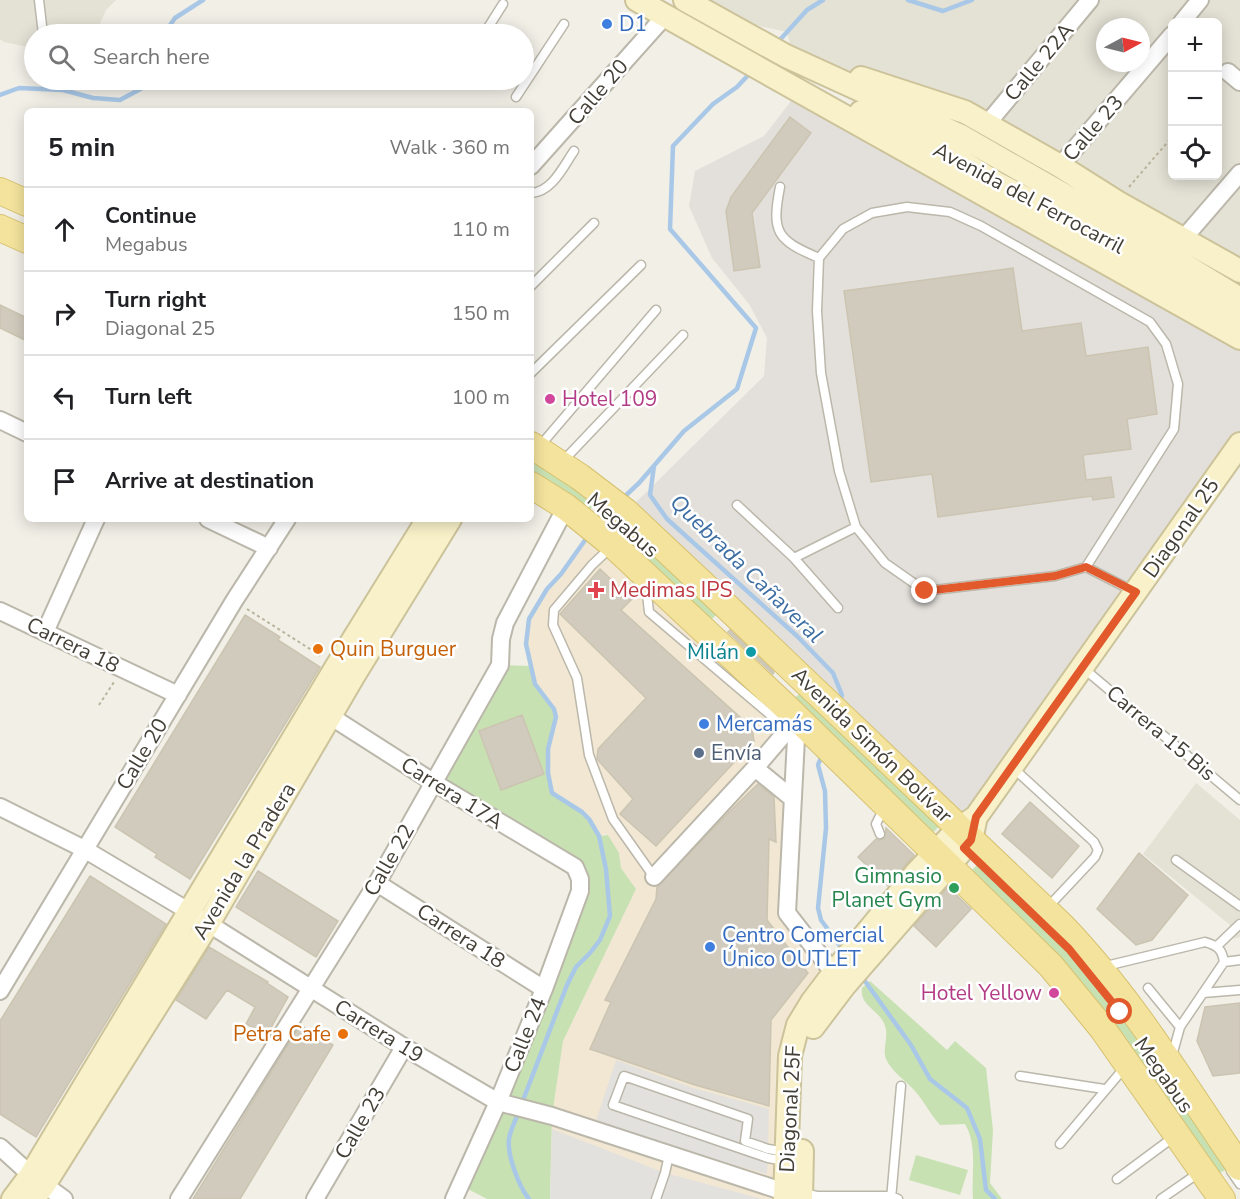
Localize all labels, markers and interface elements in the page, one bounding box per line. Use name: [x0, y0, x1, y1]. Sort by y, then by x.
place label: D1: [619, 10, 647, 38]
marker: D1: [600, 17, 614, 31]
street label: Calle 22A: [998, 17, 1080, 107]
north arrow: [1096, 18, 1150, 72]
map controls: [1168, 18, 1222, 180]
button: +: [1168, 18, 1222, 72]
search box: [24, 24, 534, 90]
icon: search: [45, 41, 78, 74]
text: Search here: [93, 42, 210, 72]
street label: Calle 20: [562, 53, 634, 131]
button: −: [1168, 72, 1222, 126]
street label: Calle 23: [1057, 89, 1129, 167]
button: locate: [1168, 126, 1222, 180]
text: 5 min: [48, 130, 115, 165]
text: Walk · 360 m: [390, 134, 510, 161]
street label: Avenida del Ferrocarril: [928, 136, 1130, 261]
text: Continue: [105, 201, 196, 231]
icon: ahead: [48, 213, 81, 246]
text: 110 m: [452, 216, 510, 243]
text: Megabus: [105, 231, 188, 258]
text: Turn right: [105, 285, 206, 315]
icon: right: [48, 297, 81, 330]
text: 150 m: [452, 300, 510, 327]
text: Diagonal 25: [105, 315, 215, 342]
icon: left: [48, 381, 81, 414]
text: Turn left: [105, 382, 192, 412]
text: 100 m: [452, 384, 510, 411]
place label: Hotel 109: [562, 385, 657, 413]
marker: Hotel 109: [543, 392, 557, 406]
icon: arrive: [48, 465, 81, 498]
text: Arrive at destination: [105, 466, 314, 496]
street label: Diagonal 25: [1136, 473, 1226, 583]
street label: Megabus: [581, 486, 665, 564]
water label: Quebrada Cañaveral: [663, 488, 829, 650]
place label: Medimas IPS: [610, 576, 733, 604]
route end: [911, 577, 937, 603]
marker: Medimas IPS: [587, 581, 605, 599]
street label: Carrera 18: [22, 610, 124, 680]
place label: Quin Burguer: [330, 635, 457, 663]
place label: Milán: [687, 638, 739, 666]
marker: Quin Burguer: [311, 642, 325, 656]
marker: Milán: [744, 645, 758, 659]
street label: Avenida Simón Bolívar: [786, 661, 959, 829]
street label: Carrera 15 Bis: [1100, 679, 1222, 787]
place label: Mercamás: [716, 710, 813, 738]
street label: Calle 20: [110, 713, 174, 795]
marker: Mercamás: [697, 717, 711, 731]
place label: Envía: [711, 739, 762, 767]
marker: Envía: [692, 746, 706, 760]
street label: Carrera 17A: [396, 751, 508, 835]
street label: Avenida la Pradera: [186, 777, 302, 945]
street label: Calle 22: [357, 819, 421, 901]
place label: Gimnasio Planet Gym: [832, 862, 942, 914]
marker: Gimnasio Planet Gym: [947, 881, 961, 895]
street label: Carrera 18: [411, 897, 511, 975]
place label: Centro Comercial Único OUTLET: [722, 921, 885, 973]
marker: Centro Comercial Único OUTLET: [703, 940, 717, 954]
place label: Hotel Yellow: [921, 979, 1042, 1007]
marker: Hotel Yellow: [1047, 986, 1061, 1000]
street label: Carrera 19: [329, 993, 429, 1069]
street label: Calle 24: [497, 993, 553, 1077]
route start: [1106, 998, 1132, 1024]
place label: Petra Cafe: [233, 1020, 331, 1048]
marker: Petra Cafe: [336, 1027, 350, 1041]
street label: Megabus: [1128, 1031, 1200, 1119]
street label: Diagonal 25F: [773, 1045, 807, 1173]
street label: Calle 23: [328, 1082, 392, 1164]

